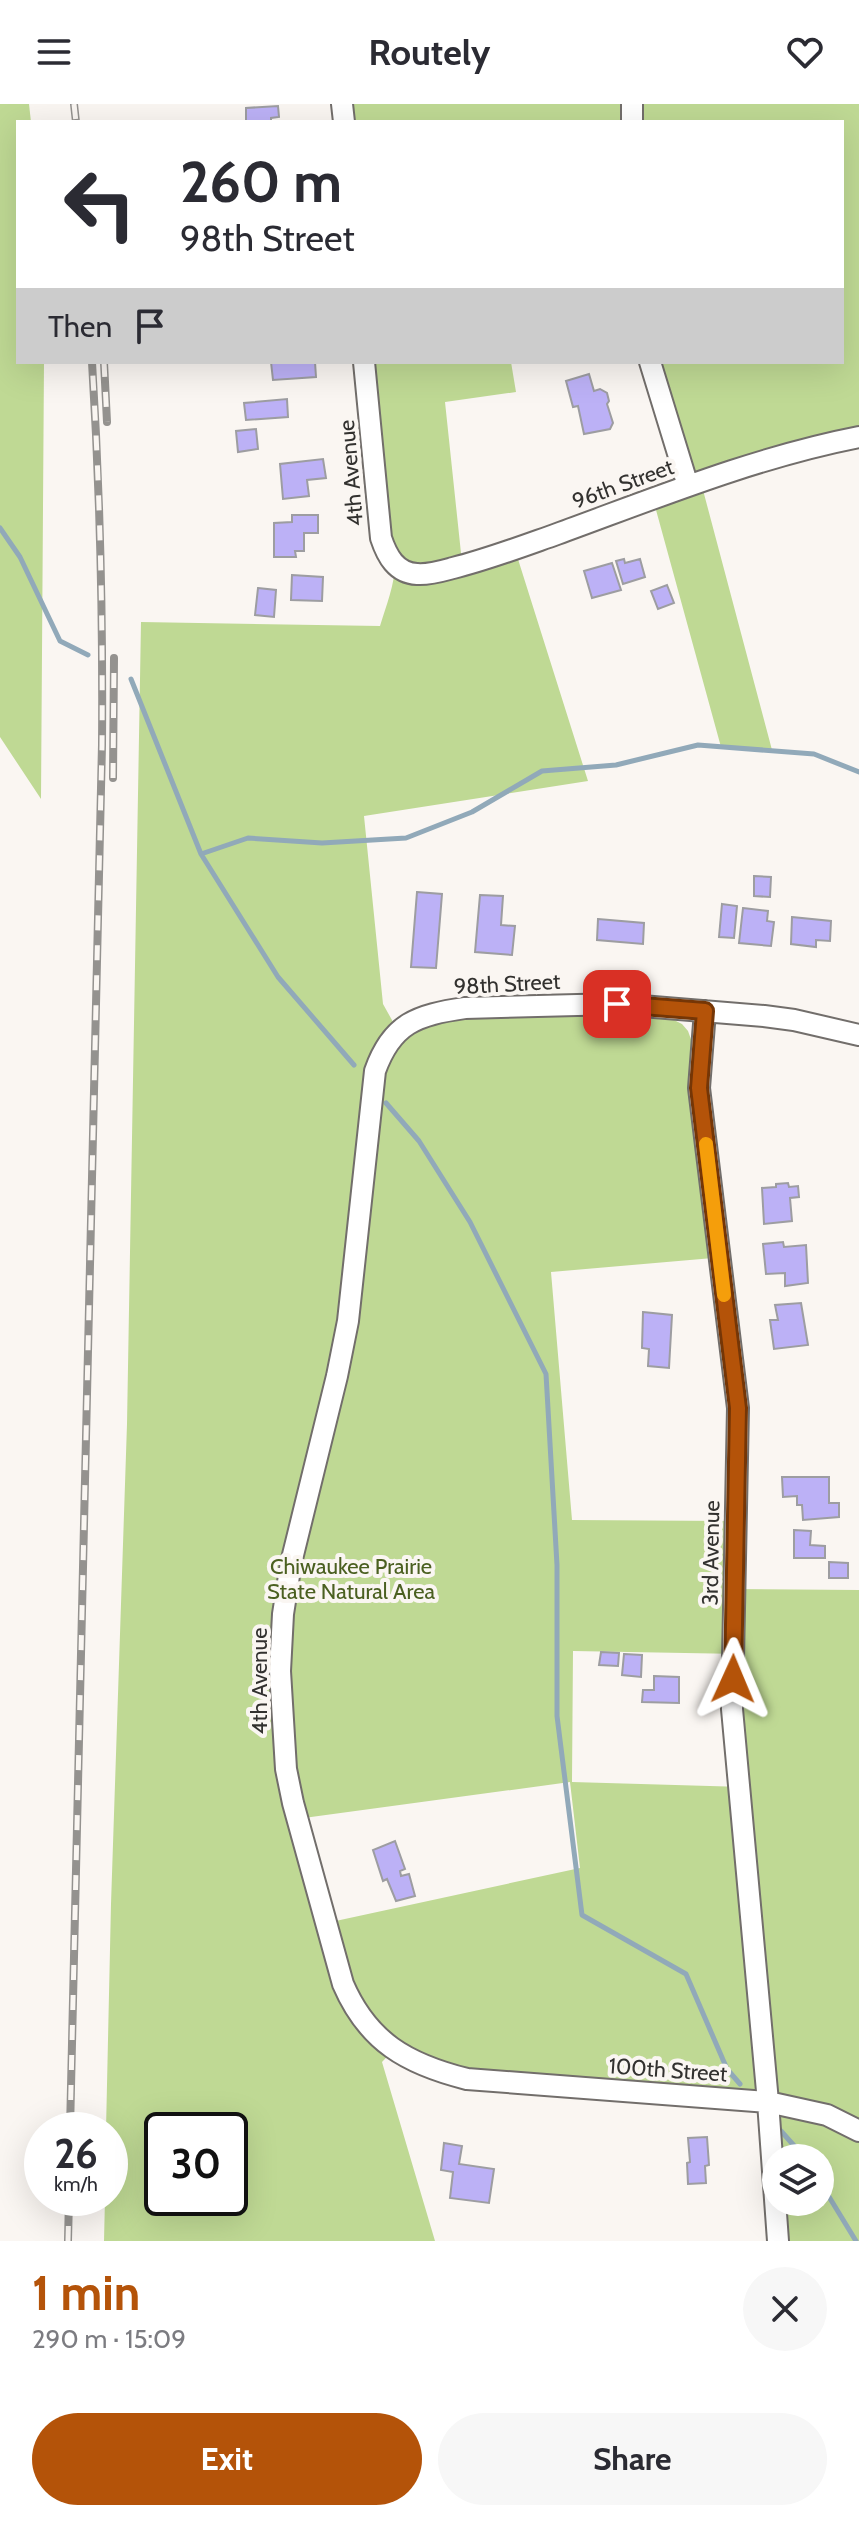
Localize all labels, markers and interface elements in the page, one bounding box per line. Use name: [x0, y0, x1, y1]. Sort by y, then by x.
icon: menu: [32, 30, 76, 74]
text: Routely: [369, 30, 490, 74]
icon: heart: [783, 30, 827, 74]
text: 260 m: [180, 148, 342, 216]
icon: left: [48, 152, 152, 256]
text: 98th Street: [180, 216, 355, 260]
icon: arrive: [128, 304, 172, 348]
text: Then: [48, 308, 112, 345]
street label: 4th Avenue: [333, 419, 369, 527]
street label: 96th Street: [569, 453, 678, 515]
street label: 98th Street: [453, 968, 562, 1000]
pin: [583, 970, 651, 1038]
icon: arrive: [595, 982, 639, 1026]
street label: 3rd Avenue: [697, 1500, 725, 1606]
park label: Chiwaukee Prairie State Natural Area: [267, 1553, 435, 1605]
street label: 4th Avenue: [246, 1628, 273, 1734]
position arrow: [691, 1637, 775, 1721]
street label: 100th Street: [608, 2052, 729, 2088]
speed limit sign: 30: [144, 2112, 248, 2216]
text: 26: [54, 2129, 98, 2178]
map controls: [762, 2144, 834, 2216]
button: layers: [762, 2144, 834, 2216]
text: km/h: [54, 2172, 98, 2196]
text: 1 min: [32, 2264, 140, 2322]
button: close: [743, 2267, 827, 2351]
text: 290 m · 15:09: [32, 2323, 186, 2355]
button: Exit: [32, 2413, 422, 2505]
button: Share: [438, 2413, 827, 2505]

